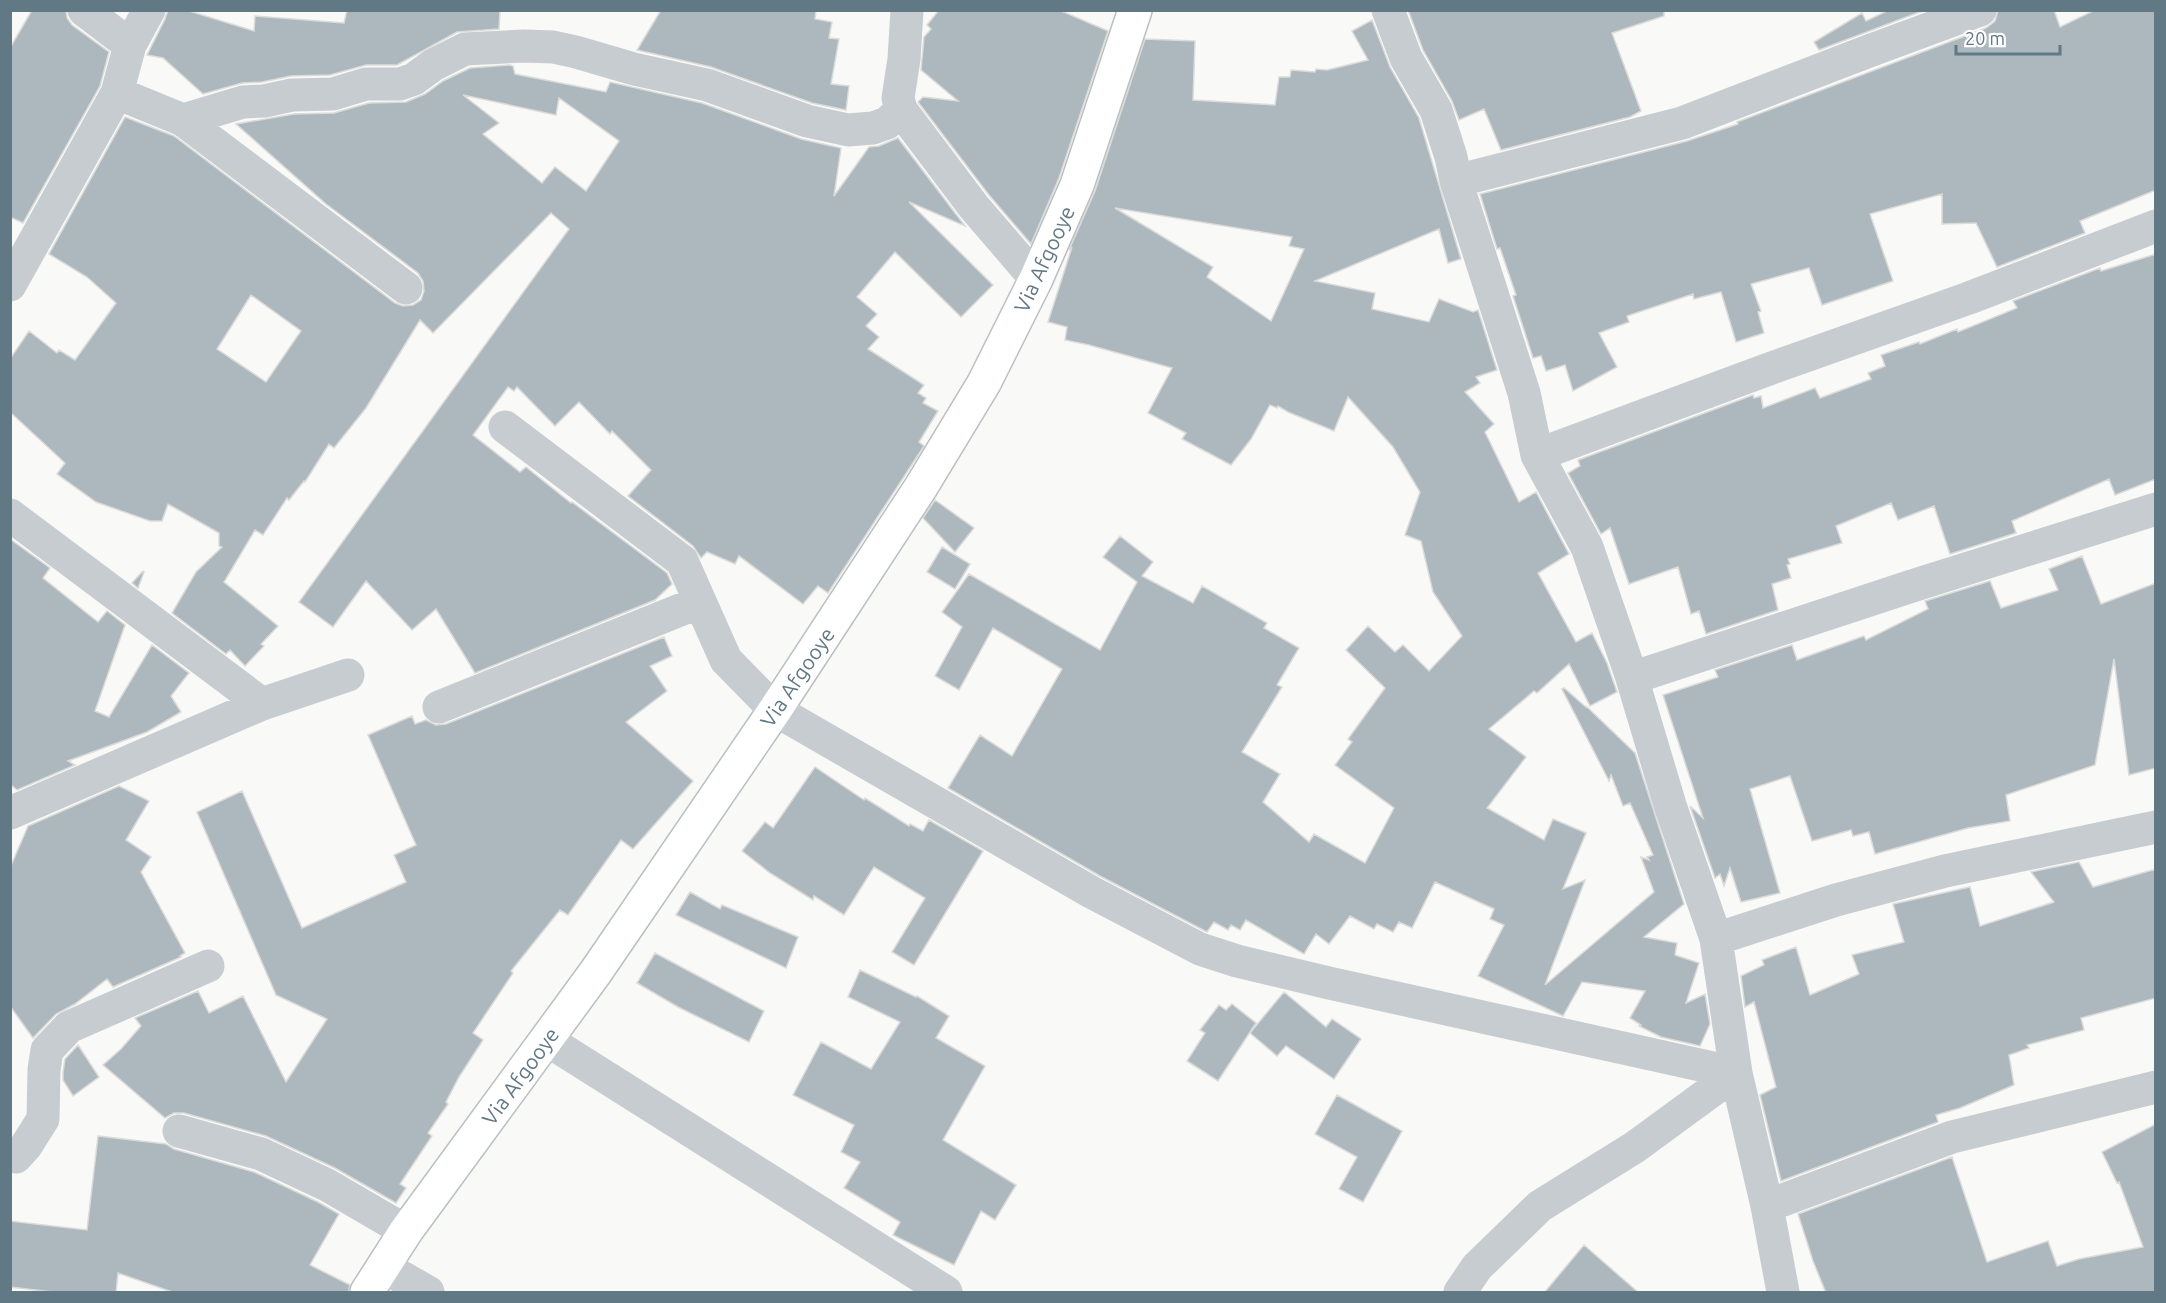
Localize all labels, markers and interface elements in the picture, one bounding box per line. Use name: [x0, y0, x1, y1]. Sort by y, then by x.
scale bar: [1956, 18, 2060, 56]
text: 20 m: [1965, 28, 2005, 48]
street label: Via Afgooye: [1009, 202, 1079, 316]
street label: Via Afgooye: [755, 623, 839, 731]
street label: Via Afgooye: [477, 1023, 563, 1129]

